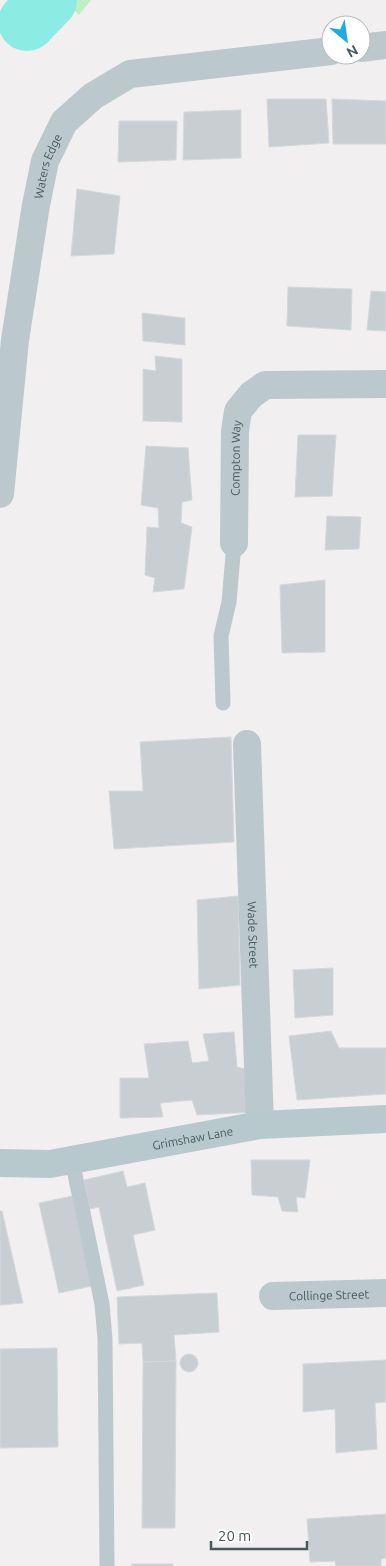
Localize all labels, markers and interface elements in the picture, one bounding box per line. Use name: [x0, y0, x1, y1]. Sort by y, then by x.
north arrow: [321, 15, 371, 65]
text: N: [344, 42, 361, 61]
street label: Waters Edge: [31, 131, 64, 200]
street label: Compton Way: [228, 419, 243, 496]
street label: Wade Street: [246, 901, 261, 969]
street label: Grimshaw Lane: [151, 1124, 234, 1151]
street label: Collinge Street: [289, 1287, 370, 1302]
scale bar: [211, 1518, 307, 1550]
text: 20 m: [218, 1527, 251, 1544]

